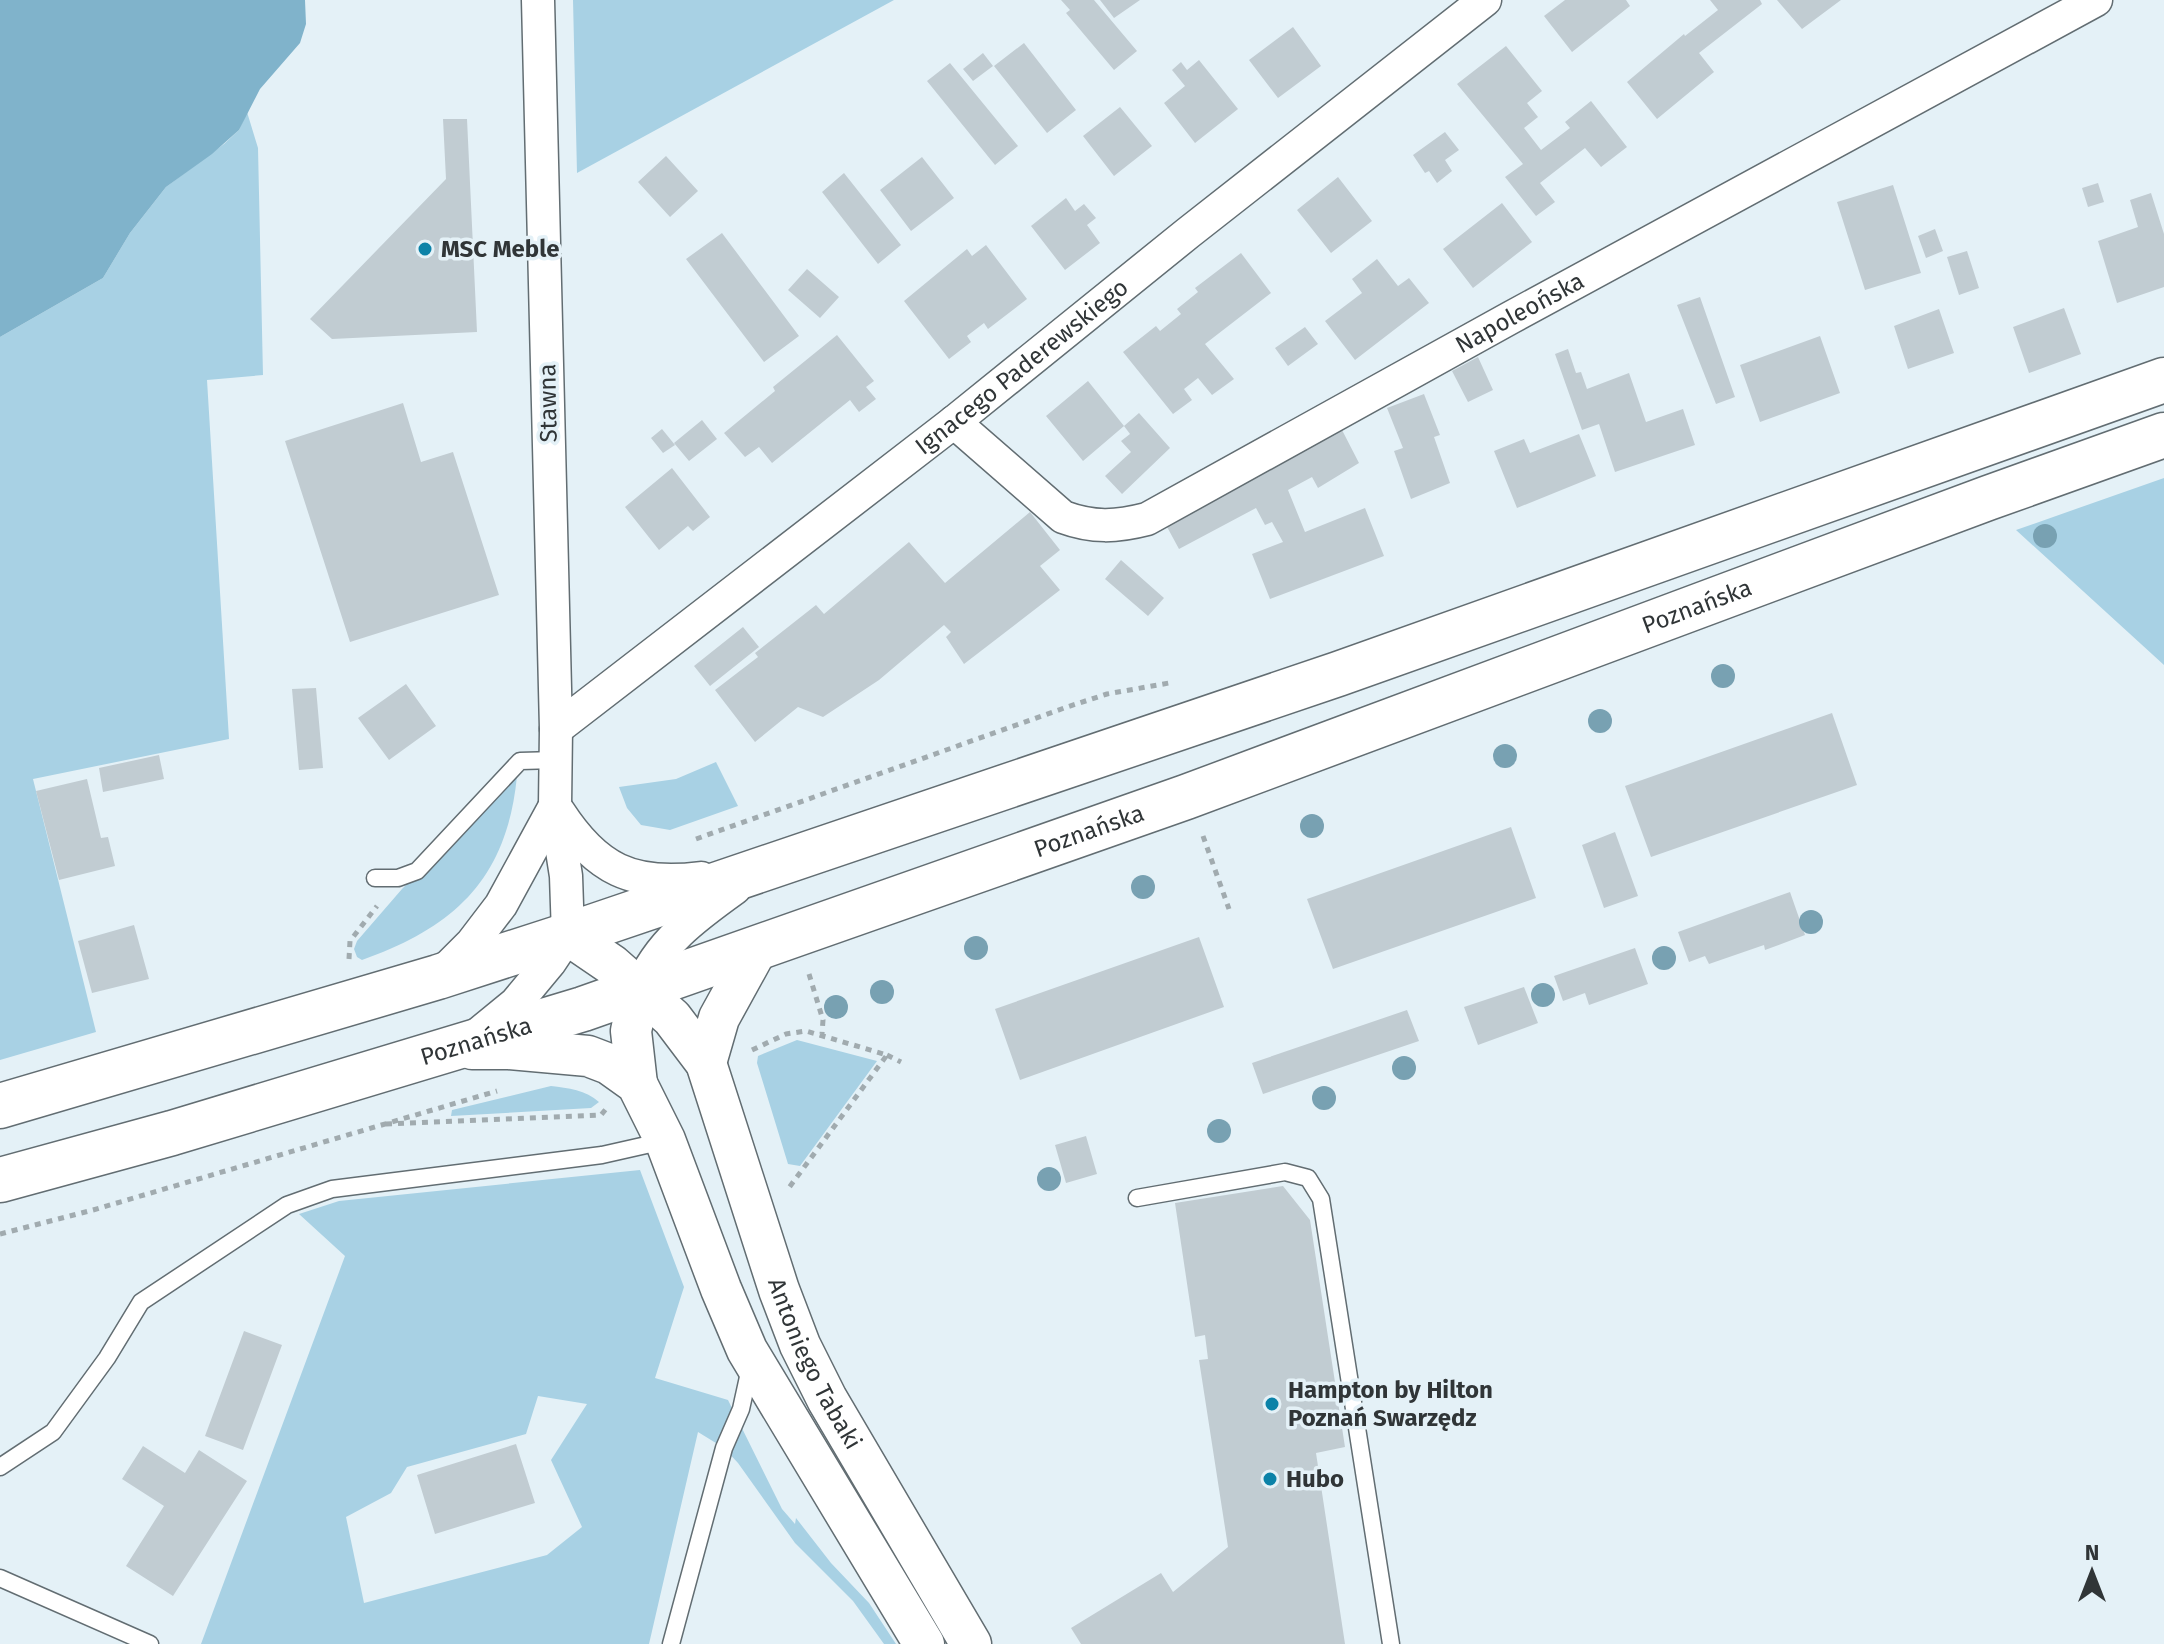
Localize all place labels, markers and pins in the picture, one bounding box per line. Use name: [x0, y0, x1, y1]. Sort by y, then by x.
place label: MSC Meble: [441, 235, 559, 263]
marker: MSC Meble: [416, 240, 434, 258]
place label: Hampton by Hilton Poznań Swarzędz: [1288, 1376, 1493, 1432]
marker: Hampton by Hilton Poznań Swarzędz: [1263, 1395, 1281, 1413]
place label: Hubo: [1286, 1465, 1344, 1493]
marker: Hubo: [1261, 1470, 1279, 1488]

